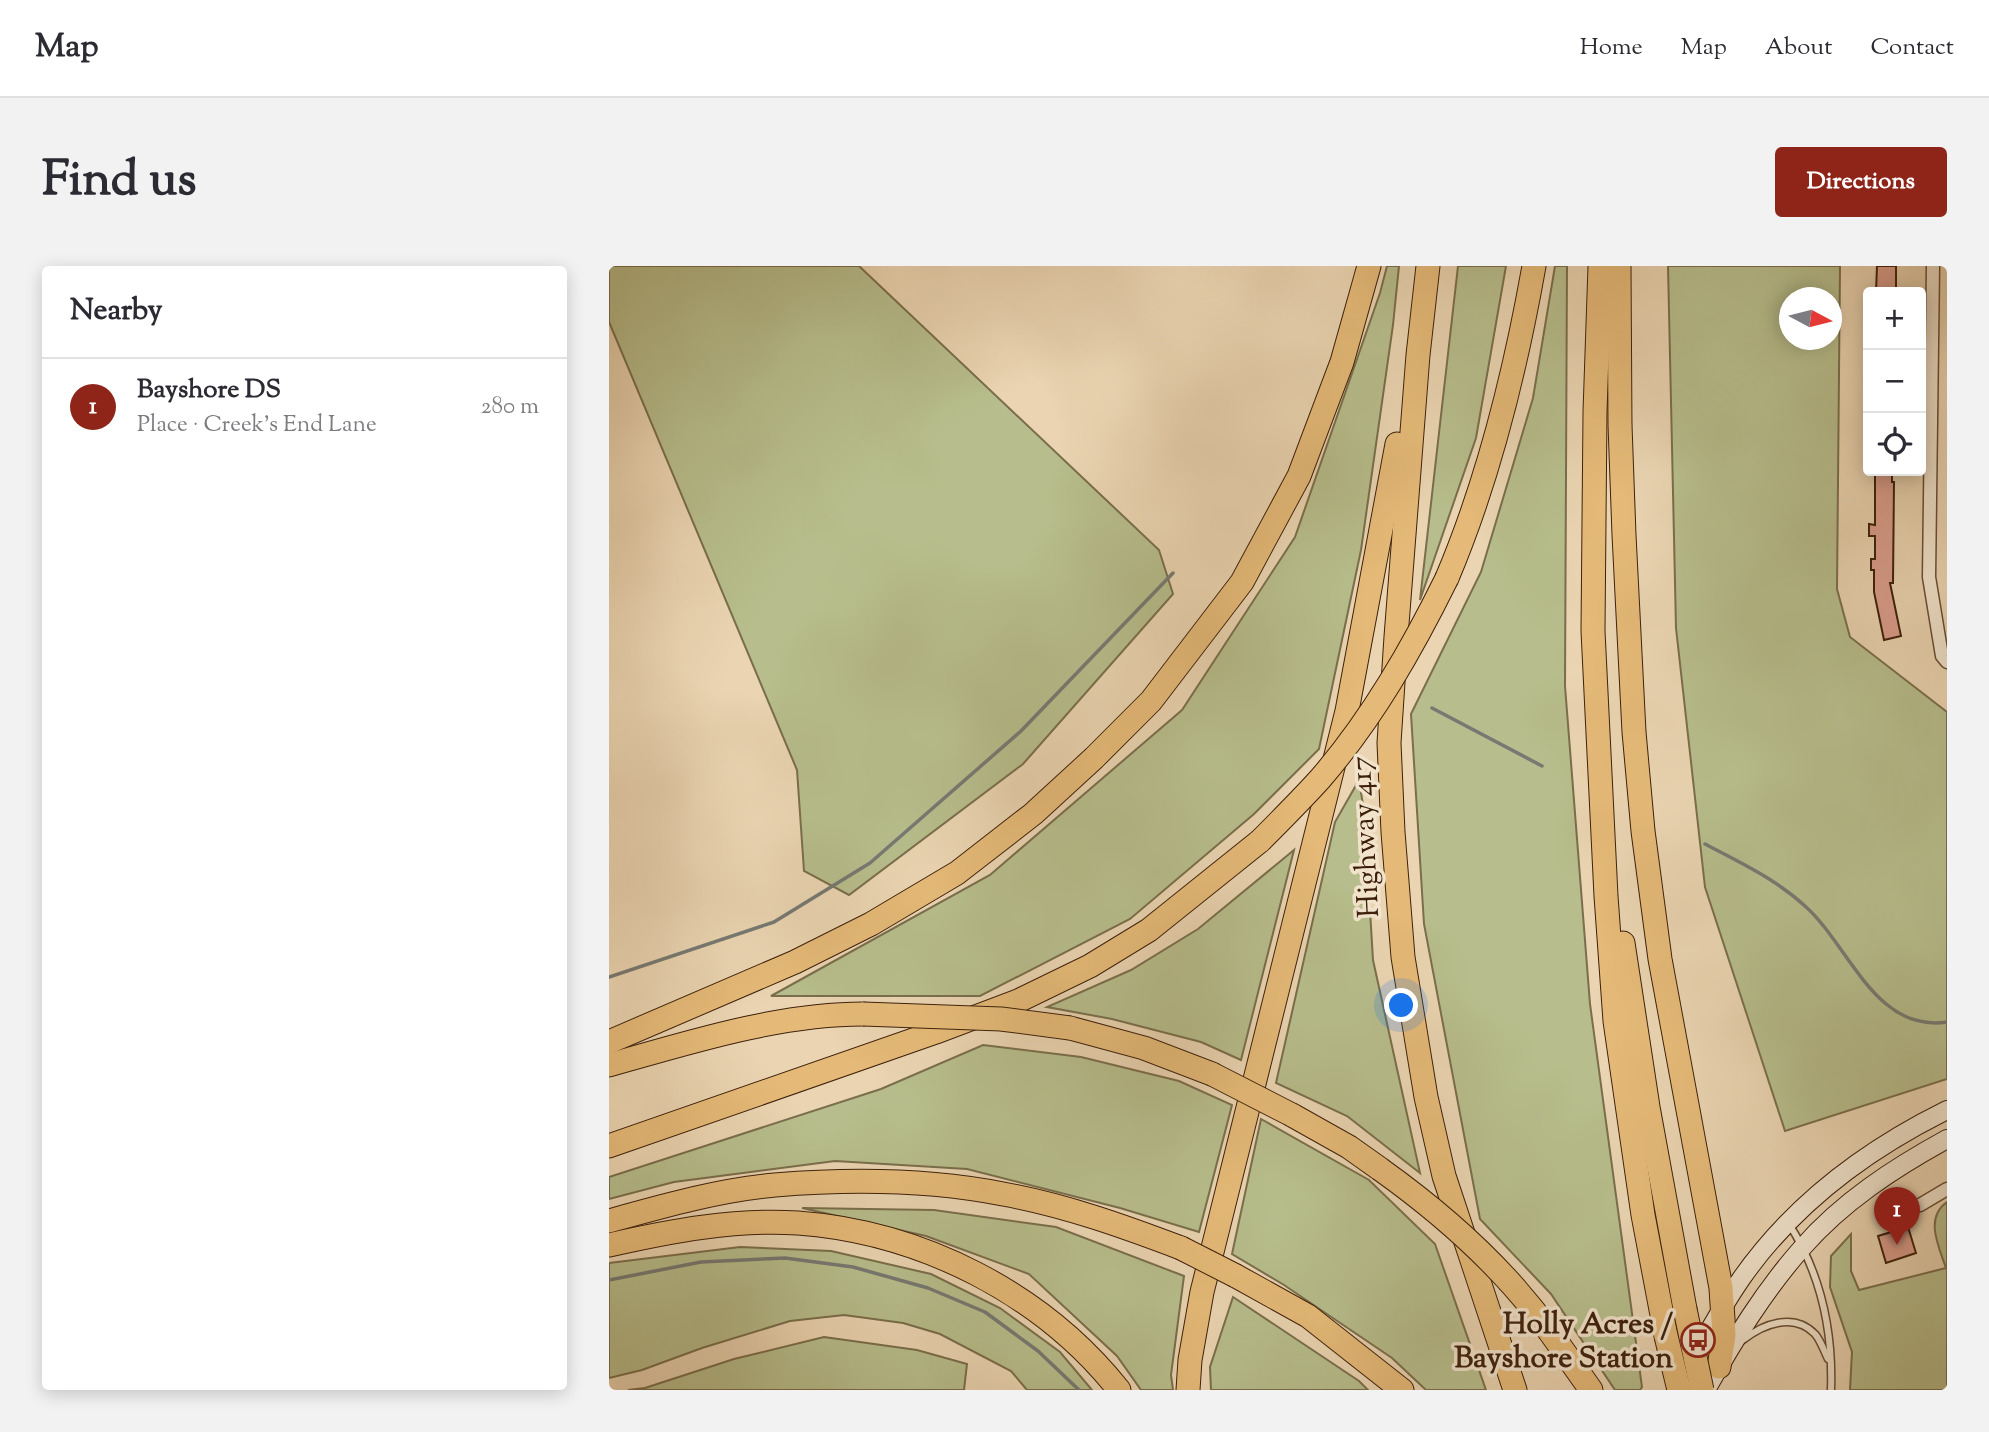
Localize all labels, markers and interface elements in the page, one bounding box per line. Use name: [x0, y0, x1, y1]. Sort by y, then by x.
text: Map: [35, 24, 99, 72]
text: Home: [1580, 31, 1643, 65]
text: Map: [1681, 31, 1727, 65]
text: About: [1765, 31, 1832, 65]
text: Contact: [1870, 31, 1954, 65]
text: Find us: [42, 147, 196, 217]
button: Directions: [1775, 147, 1947, 217]
north arrow: [1779, 287, 1842, 350]
map controls: [1863, 287, 1926, 476]
button: +: [1863, 287, 1926, 350]
text: Nearby: [70, 290, 162, 333]
button: −: [1863, 350, 1926, 413]
text: Bayshore DS: [137, 372, 281, 409]
text: 1: [89, 391, 97, 424]
text: 280 m: [481, 391, 539, 424]
text: Place · Creek's End Lane: [137, 409, 377, 442]
button: locate: [1863, 413, 1926, 476]
street label: Highway 417: [1341, 755, 1392, 919]
your location: [1384, 988, 1418, 1022]
pin: 1: [1874, 1187, 1920, 1245]
place label: Holly Acres / Bayshore Station: [1454, 1304, 1674, 1381]
bus stop icon: Holly Acres / Bayshore Station: [1679, 1321, 1717, 1359]

